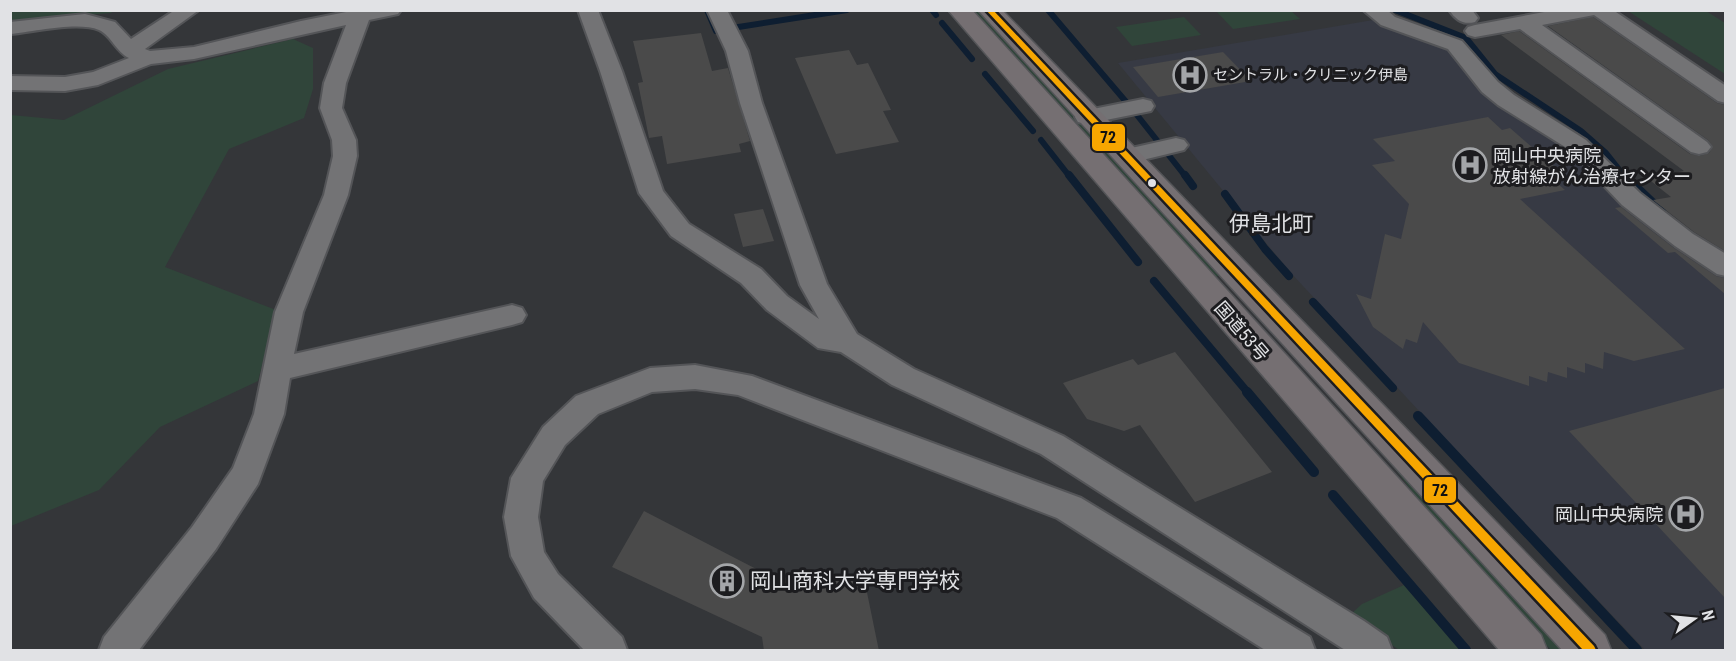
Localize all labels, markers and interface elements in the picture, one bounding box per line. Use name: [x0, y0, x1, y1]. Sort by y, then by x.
hospital icon: セントラル・クリニック伊島: [1172, 57, 1208, 93]
place label: セントラル・クリニック伊島: [1213, 66, 1408, 84]
line badge: 72: [1091, 123, 1126, 152]
text: 72: [1100, 128, 1116, 147]
place label: 岡山中央病院 放射線がん治療センター: [1493, 145, 1691, 187]
hospital icon: 岡山中央病院 放射線がん治療センター: [1452, 147, 1488, 183]
unlabelled marker: [1146, 177, 1158, 189]
district label: 伊島北町: [1229, 212, 1313, 236]
street label: 国道53号: [1211, 297, 1273, 365]
line badge: 72: [1423, 476, 1457, 504]
text: 72: [1432, 481, 1448, 500]
hospital icon: 岡山中央病院: [1668, 496, 1704, 532]
place label: 岡山中央病院: [1555, 504, 1663, 525]
building icon: 岡山商科大学専門学校: [709, 563, 745, 599]
place label: 岡山商科大学専門学校: [750, 569, 960, 593]
north arrow: [1664, 589, 1724, 649]
text: N: [1698, 608, 1718, 622]

